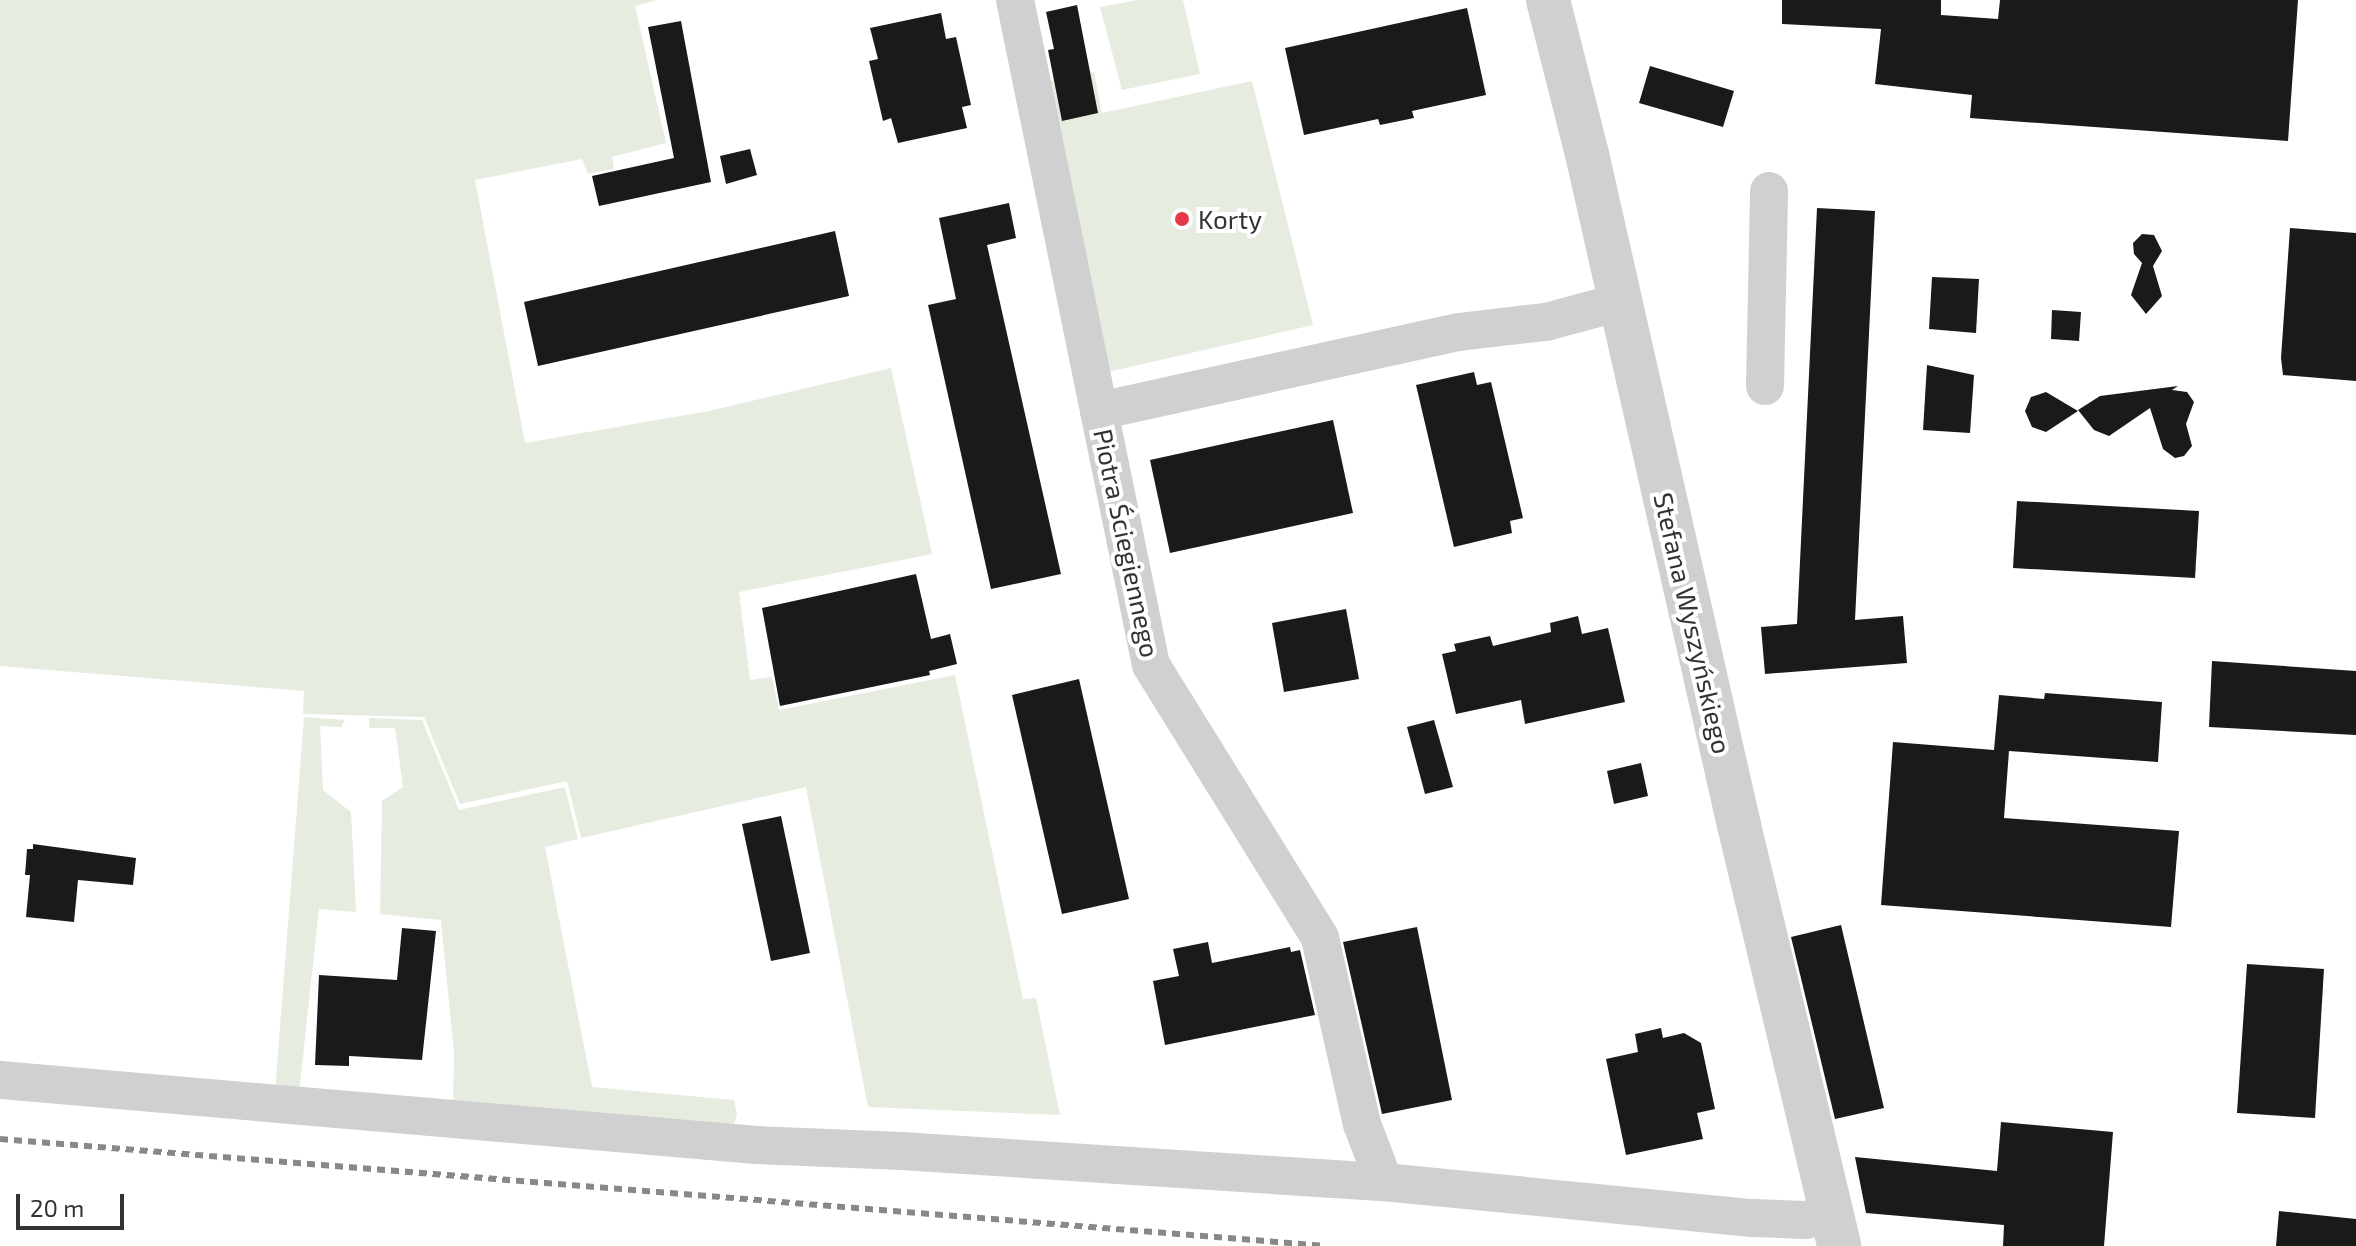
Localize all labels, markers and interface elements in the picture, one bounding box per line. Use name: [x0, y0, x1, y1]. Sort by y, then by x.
place label: Korty: [1198, 203, 1262, 235]
marker: Korty: [1173, 210, 1191, 228]
street label: Piotra Ściegiennego: [1088, 426, 1166, 660]
street label: Stefana Wyszyńskiego: [1648, 489, 1738, 757]
scale bar: [20, 1178, 128, 1228]
text: 20 m: [30, 1193, 84, 1222]

